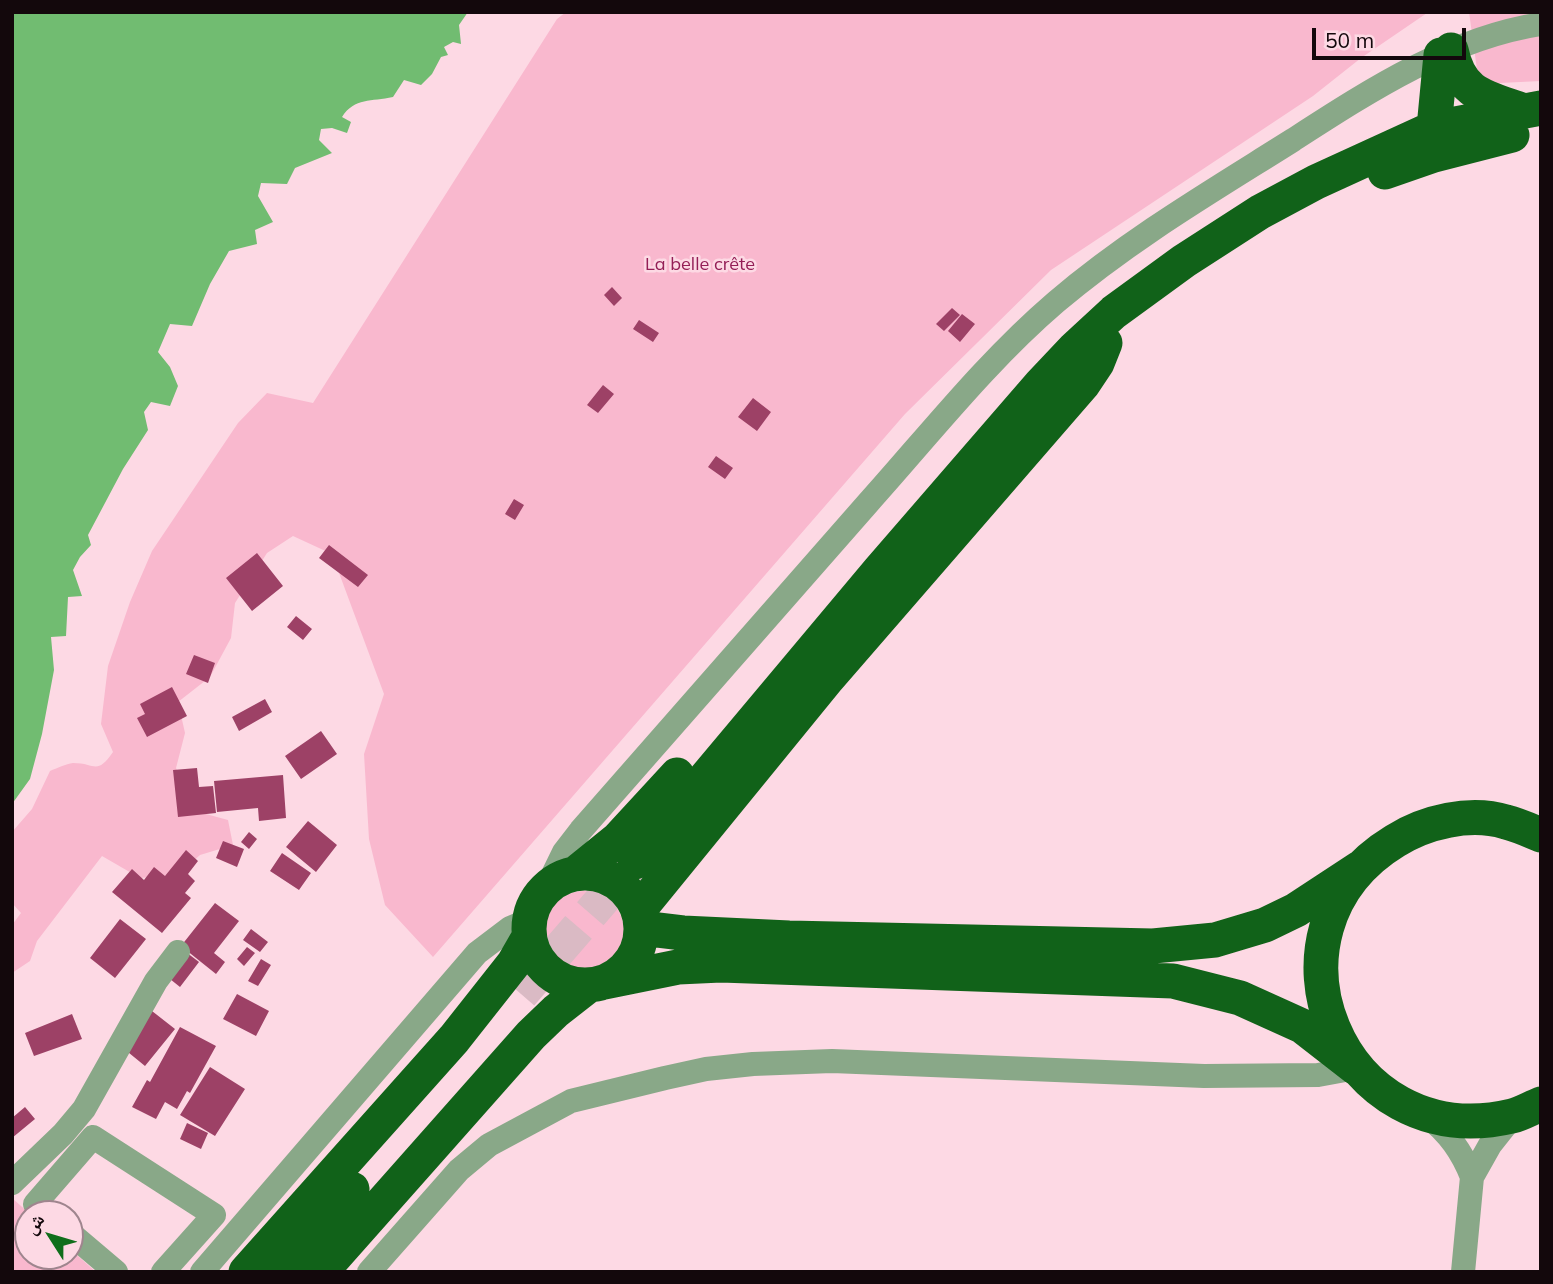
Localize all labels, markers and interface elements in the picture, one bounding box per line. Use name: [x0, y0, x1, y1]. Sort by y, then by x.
scale bar: [1315, 14, 1469, 58]
text: 50 m: [1325, 27, 1374, 53]
park label: La belle crête: [645, 254, 755, 276]
north arrow: [14, 1200, 84, 1270]
text: ش: [18, 1208, 49, 1239]

